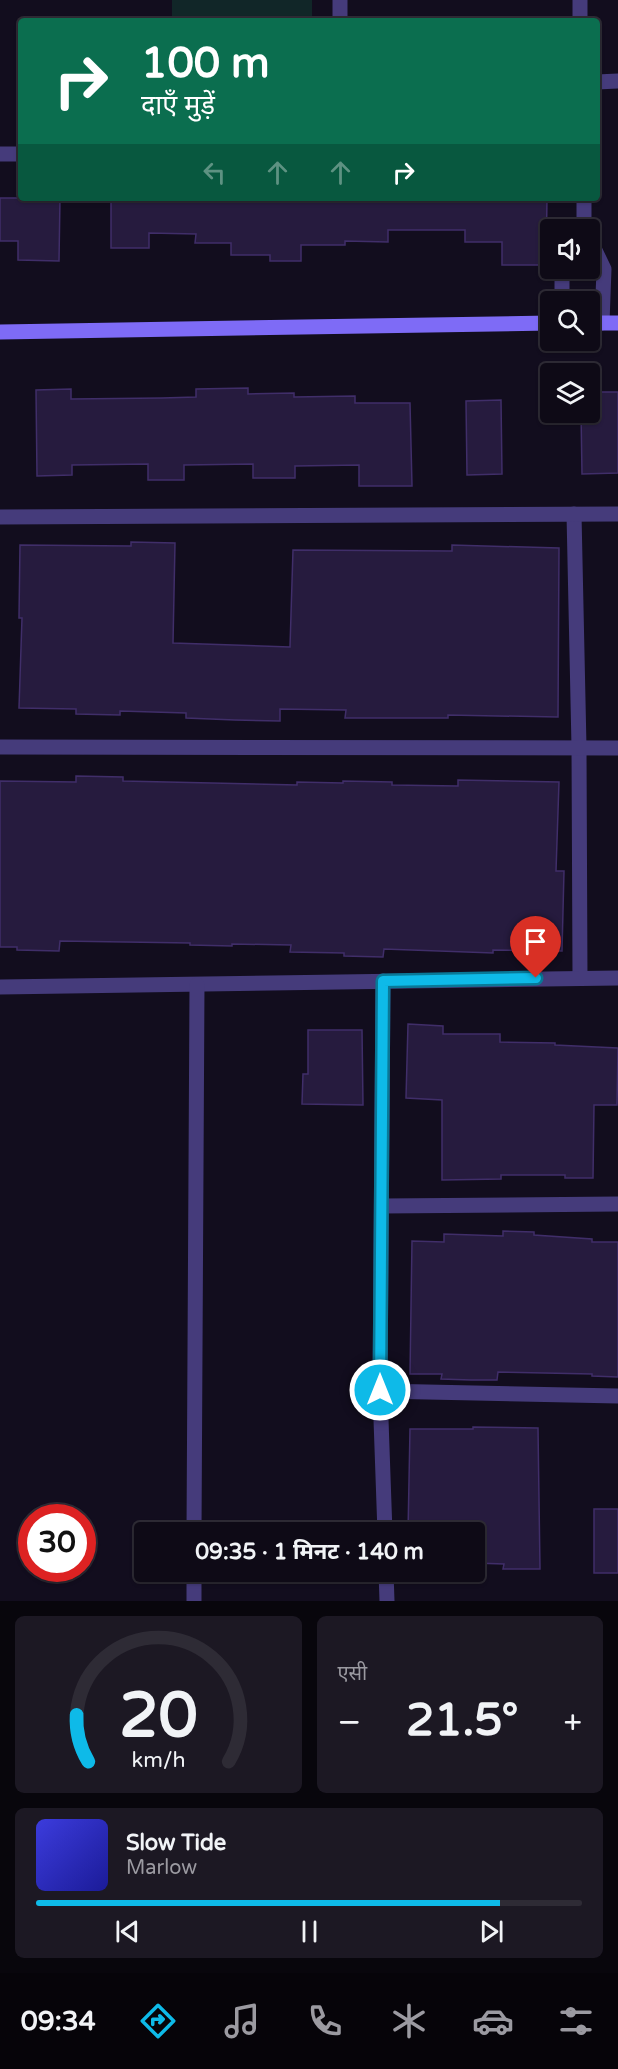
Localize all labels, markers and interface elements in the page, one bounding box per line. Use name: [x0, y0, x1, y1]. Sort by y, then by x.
text: 100 m: [141, 38, 270, 89]
icon: right: [42, 42, 120, 120]
text: दाएँ मुड़ें: [141, 89, 215, 122]
icon: left: [198, 156, 231, 189]
icon: ahead: [261, 156, 294, 189]
icon: ahead: [324, 156, 357, 189]
icon: right: [387, 156, 420, 189]
map controls: [540, 219, 600, 423]
button: sound: [540, 219, 600, 279]
button: search: [540, 291, 600, 351]
button: layers: [540, 363, 600, 423]
pin: [510, 916, 561, 978]
icon: arrive: [519, 925, 552, 958]
position arrow: [348, 1358, 412, 1422]
speed limit sign: 30: [18, 1504, 96, 1582]
text: 09:35 · 1 मिनट · 140 m: [195, 1539, 424, 1565]
text: एसी: [338, 1662, 367, 1686]
text: 20: [119, 1679, 197, 1754]
text: 21.5°: [406, 1694, 519, 1748]
text: −: [338, 1703, 361, 1742]
text: +: [563, 1703, 582, 1742]
text: km/h: [131, 1747, 185, 1773]
text: Slow Tide: [126, 1830, 226, 1856]
text: Marlow: [126, 1856, 197, 1880]
icon: previous: [111, 1915, 144, 1948]
icon: pause: [293, 1915, 326, 1948]
icon: next: [475, 1915, 508, 1948]
icon: directions: [137, 2000, 179, 2042]
icon: music: [221, 2000, 263, 2042]
icon: phone: [304, 2000, 346, 2042]
icon: climate: [388, 2000, 430, 2042]
icon: car: [472, 2000, 514, 2042]
icon: filters: [555, 2000, 597, 2042]
text: 09:34: [21, 2005, 96, 2038]

